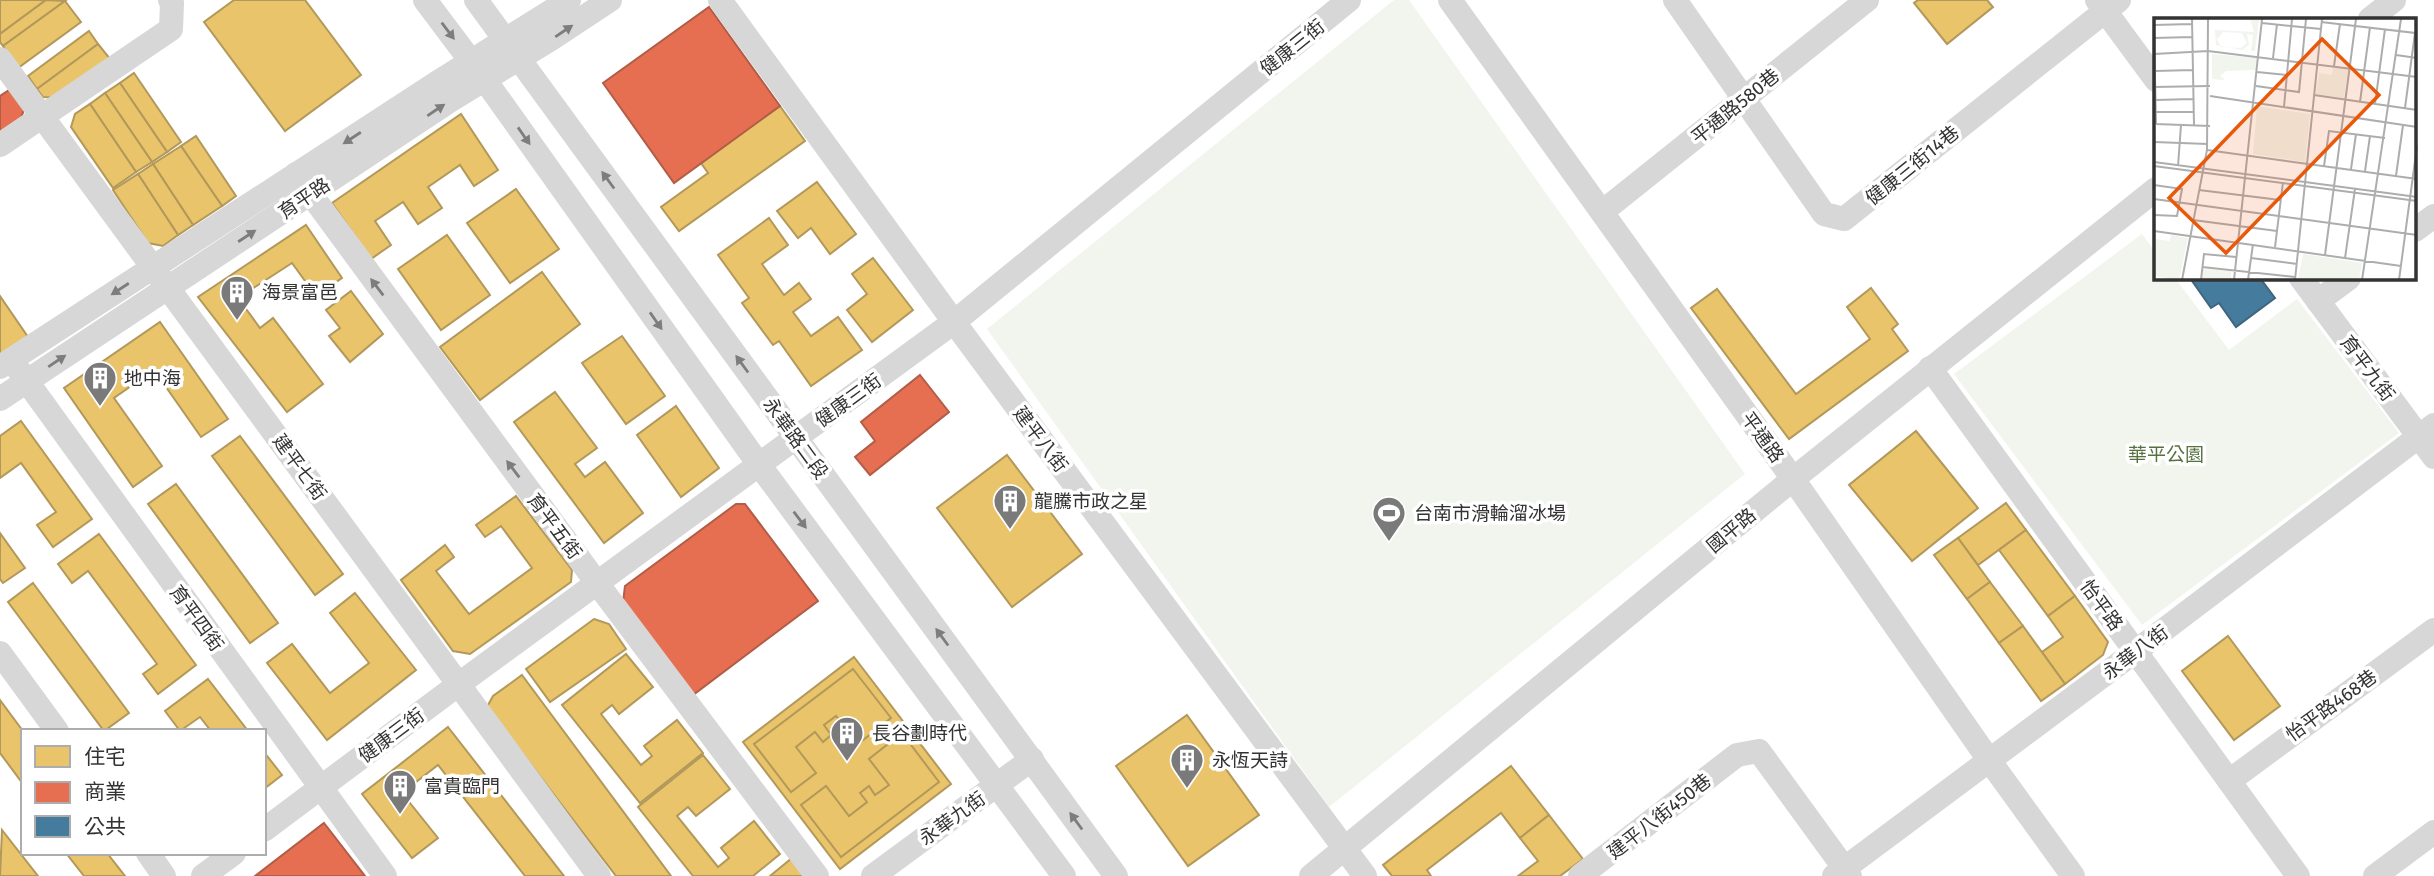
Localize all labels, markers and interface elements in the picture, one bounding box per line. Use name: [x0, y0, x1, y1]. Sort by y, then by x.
street label: 健康三街: [1256, 15, 1329, 80]
inset map: [2154, 18, 2416, 280]
one-way arrow: [440, 21, 455, 39]
one-way arrow: [554, 24, 574, 37]
street label: 平通路580巷: [1687, 64, 1784, 149]
one-way arrow: [427, 103, 445, 117]
street label: 健康三街14巷: [1861, 121, 1964, 210]
one-way arrow: [517, 127, 531, 145]
one-way arrow: [343, 131, 361, 145]
one-way arrow: [601, 171, 615, 189]
street label: 育平路: [274, 173, 334, 224]
one-way arrow: [237, 229, 256, 242]
building icon: 海景富邑: [218, 273, 256, 322]
one-way arrow: [370, 278, 385, 296]
place label: 海景富邑: [262, 281, 338, 304]
one-way arrow: [110, 282, 130, 295]
one-way arrow: [649, 312, 663, 330]
street label: 育平九街: [2336, 331, 2400, 406]
one-way arrow: [48, 354, 66, 368]
one-way arrow: [735, 355, 749, 373]
building icon: 地中海: [81, 359, 119, 408]
place label: 地中海: [124, 367, 181, 390]
street label: 健康三街: [811, 369, 886, 432]
street label: 永華路二段: [758, 393, 833, 483]
street label: 建平八街: [1009, 402, 1073, 477]
street label: 平通路: [1737, 407, 1789, 467]
street label: 建平七街: [268, 430, 331, 505]
park label: 華平公園: [2128, 443, 2204, 466]
one-way arrow: [506, 460, 520, 478]
building icon: 龍騰市政之星: [991, 482, 1029, 531]
street label: 育平五街: [523, 489, 587, 564]
place label: 龍騰市政之星: [1034, 490, 1148, 513]
sports icon: 台南市滑輪溜冰場: [1370, 494, 1408, 543]
place label: 台南市滑輪溜冰場: [1414, 502, 1566, 525]
street label: 國平路: [1702, 503, 1761, 558]
one-way arrow: [793, 511, 808, 529]
street label: 怡平路: [2076, 575, 2128, 635]
street label: 育平四街: [165, 581, 228, 656]
street label: 永華八街: [2098, 620, 2173, 684]
one-way arrow: [935, 628, 949, 646]
street label: 怡平路468巷: [2281, 665, 2381, 746]
street label: 健康三街: [354, 703, 429, 767]
building icon: 長谷劃時代: [828, 714, 866, 763]
place label: 長谷劃時代: [872, 722, 967, 745]
legend: [21, 729, 266, 855]
building icon: 永恆天詩: [1168, 741, 1206, 790]
text: 住宅: [84, 744, 126, 770]
place label: 永恆天詩: [1212, 749, 1288, 772]
building icon: 富貴臨門: [381, 767, 419, 816]
street label: 建平八街450巷: [1603, 769, 1716, 864]
place label: 富貴臨門: [424, 775, 500, 798]
text: 商業: [84, 779, 126, 805]
street label: 永華九街: [915, 787, 990, 850]
one-way arrow: [1069, 812, 1083, 830]
text: 公共: [84, 814, 126, 840]

